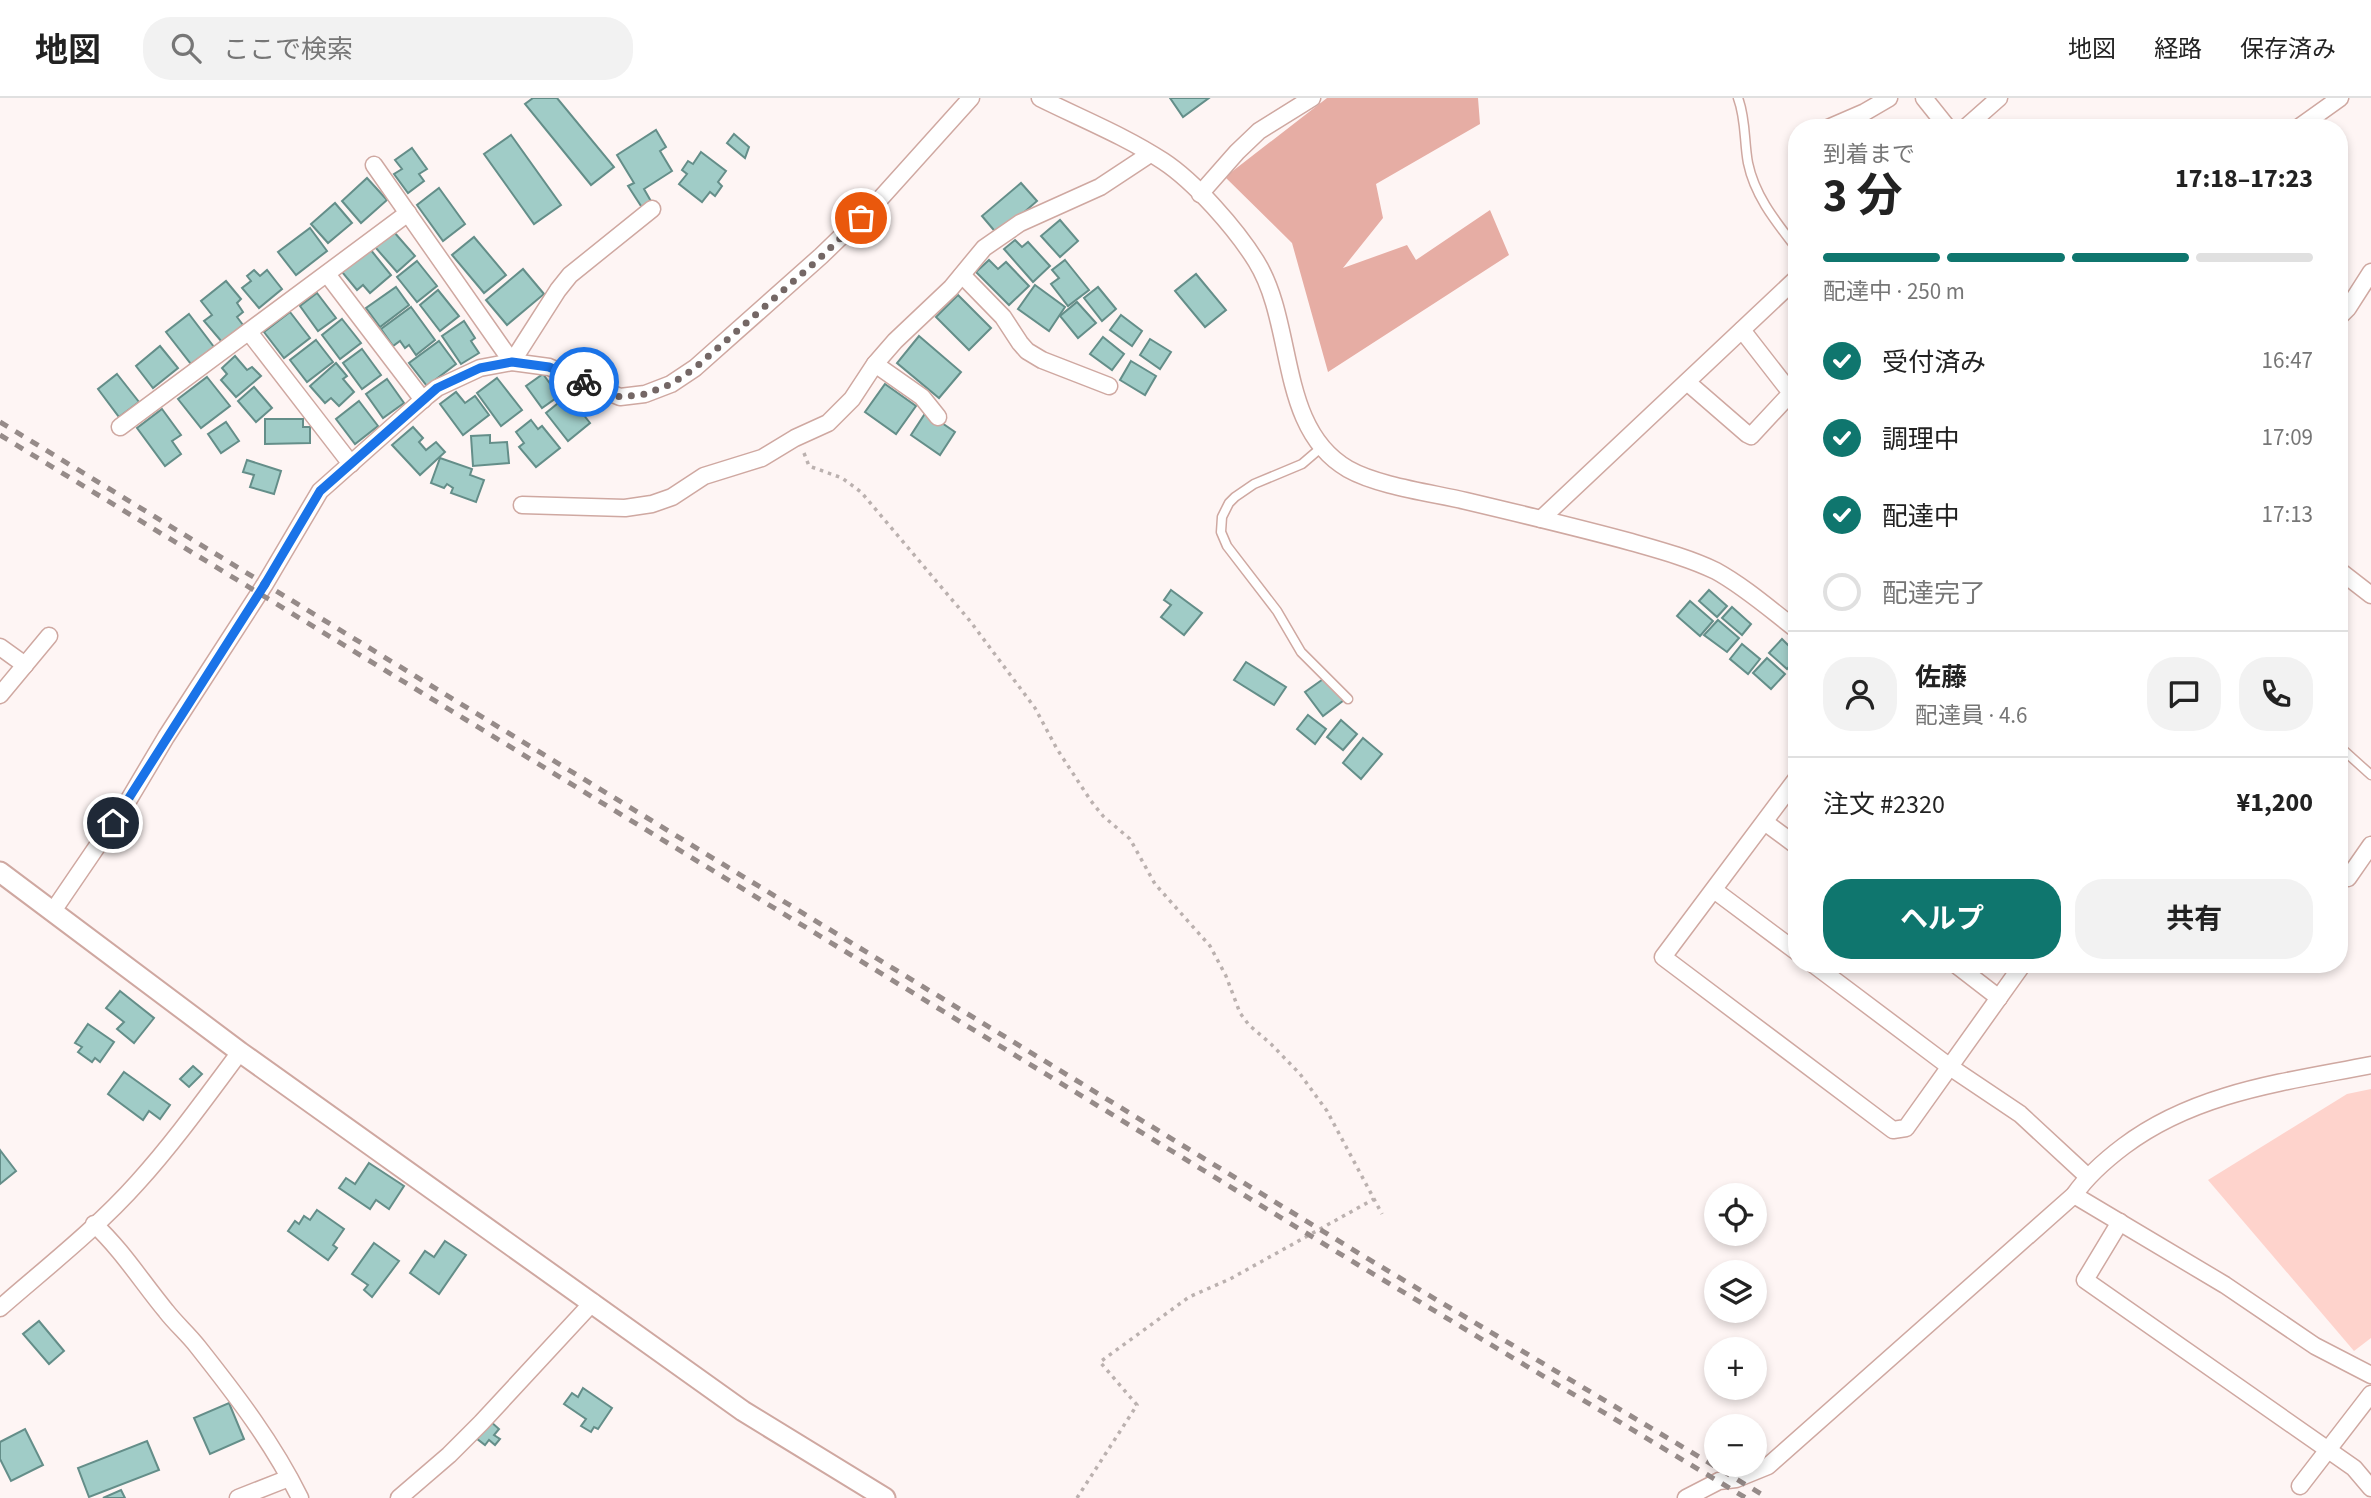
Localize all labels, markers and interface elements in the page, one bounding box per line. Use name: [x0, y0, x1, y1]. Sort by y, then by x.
search box: [143, 17, 633, 80]
text: 地図: [35, 27, 101, 74]
icon: search: [167, 29, 205, 67]
text: ここで検索: [223, 31, 353, 68]
text: 地図: [2068, 32, 2116, 67]
text: 経路: [2154, 32, 2202, 67]
text: 保存済み: [2240, 32, 2336, 67]
text: 到着まで: [1823, 138, 1915, 171]
text: 17:18–17:23: [2175, 160, 2313, 197]
text: 3 分: [1823, 164, 1903, 229]
pin: [831, 188, 891, 248]
icon: bag: [842, 199, 880, 237]
text: 配達中 · 250 m: [1823, 275, 1965, 308]
icon: check: [1823, 342, 1861, 380]
text: 受付済み: [1882, 344, 1986, 381]
text: 16:47: [2262, 344, 2313, 377]
courier: [549, 347, 619, 417]
icon: bike: [565, 363, 603, 401]
icon: check: [1823, 419, 1861, 457]
text: 調理中: [1882, 421, 1960, 458]
text: 17:09: [2262, 421, 2313, 454]
icon: check: [1823, 496, 1861, 534]
text: 配達中: [1882, 498, 1960, 535]
text: 17:13: [2262, 498, 2313, 531]
text: 配達完了: [1882, 575, 1986, 612]
button: person: [1823, 657, 1897, 731]
button: chat: [2147, 657, 2221, 731]
button: phone: [2239, 657, 2313, 731]
text: 佐藤: [1915, 659, 1967, 696]
text: 配達員 · 4.6: [1915, 699, 2028, 732]
text: ¥1,200: [2237, 784, 2313, 821]
text: 注文 #2320: [1823, 786, 1945, 823]
pin: [83, 793, 143, 853]
icon: home: [94, 804, 132, 842]
button: ヘルプ: [1823, 879, 2061, 959]
button: 共有: [2075, 879, 2313, 959]
map controls: [1704, 1183, 1767, 1477]
button: locate: [1704, 1183, 1767, 1246]
button: layers: [1704, 1260, 1767, 1323]
button: +: [1704, 1337, 1767, 1400]
button: −: [1704, 1414, 1767, 1477]

